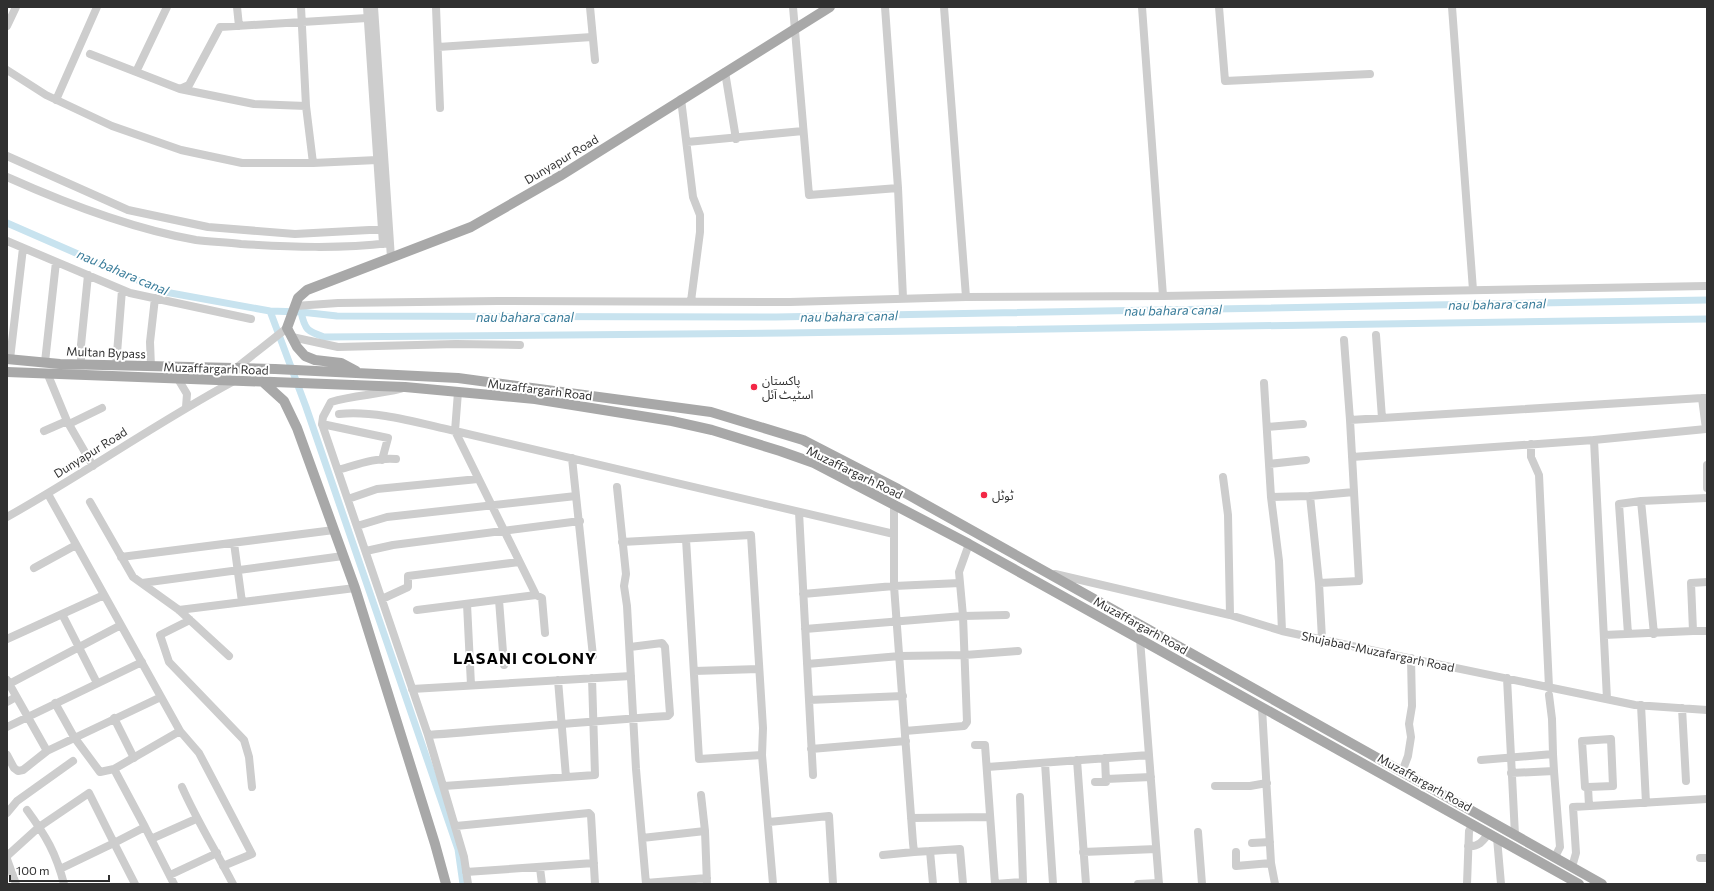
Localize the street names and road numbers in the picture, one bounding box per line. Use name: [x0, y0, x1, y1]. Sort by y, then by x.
street label: Dunyapur Road: [522, 131, 600, 187]
street label: Multan Bypass: [66, 344, 146, 360]
street label: Muzaffargarh Road: [163, 359, 269, 377]
street label: Muzaffargarh Road: [487, 376, 593, 402]
street label: Dunyapur Road: [51, 424, 129, 480]
street label: Muzaffargarh Road: [805, 443, 905, 501]
street label: Muzaffargarh Road: [1092, 593, 1190, 657]
street label: Shujabad-Muzafargarh Road: [1300, 628, 1456, 674]
street label: Muzaffargarh Road: [1376, 750, 1474, 814]

